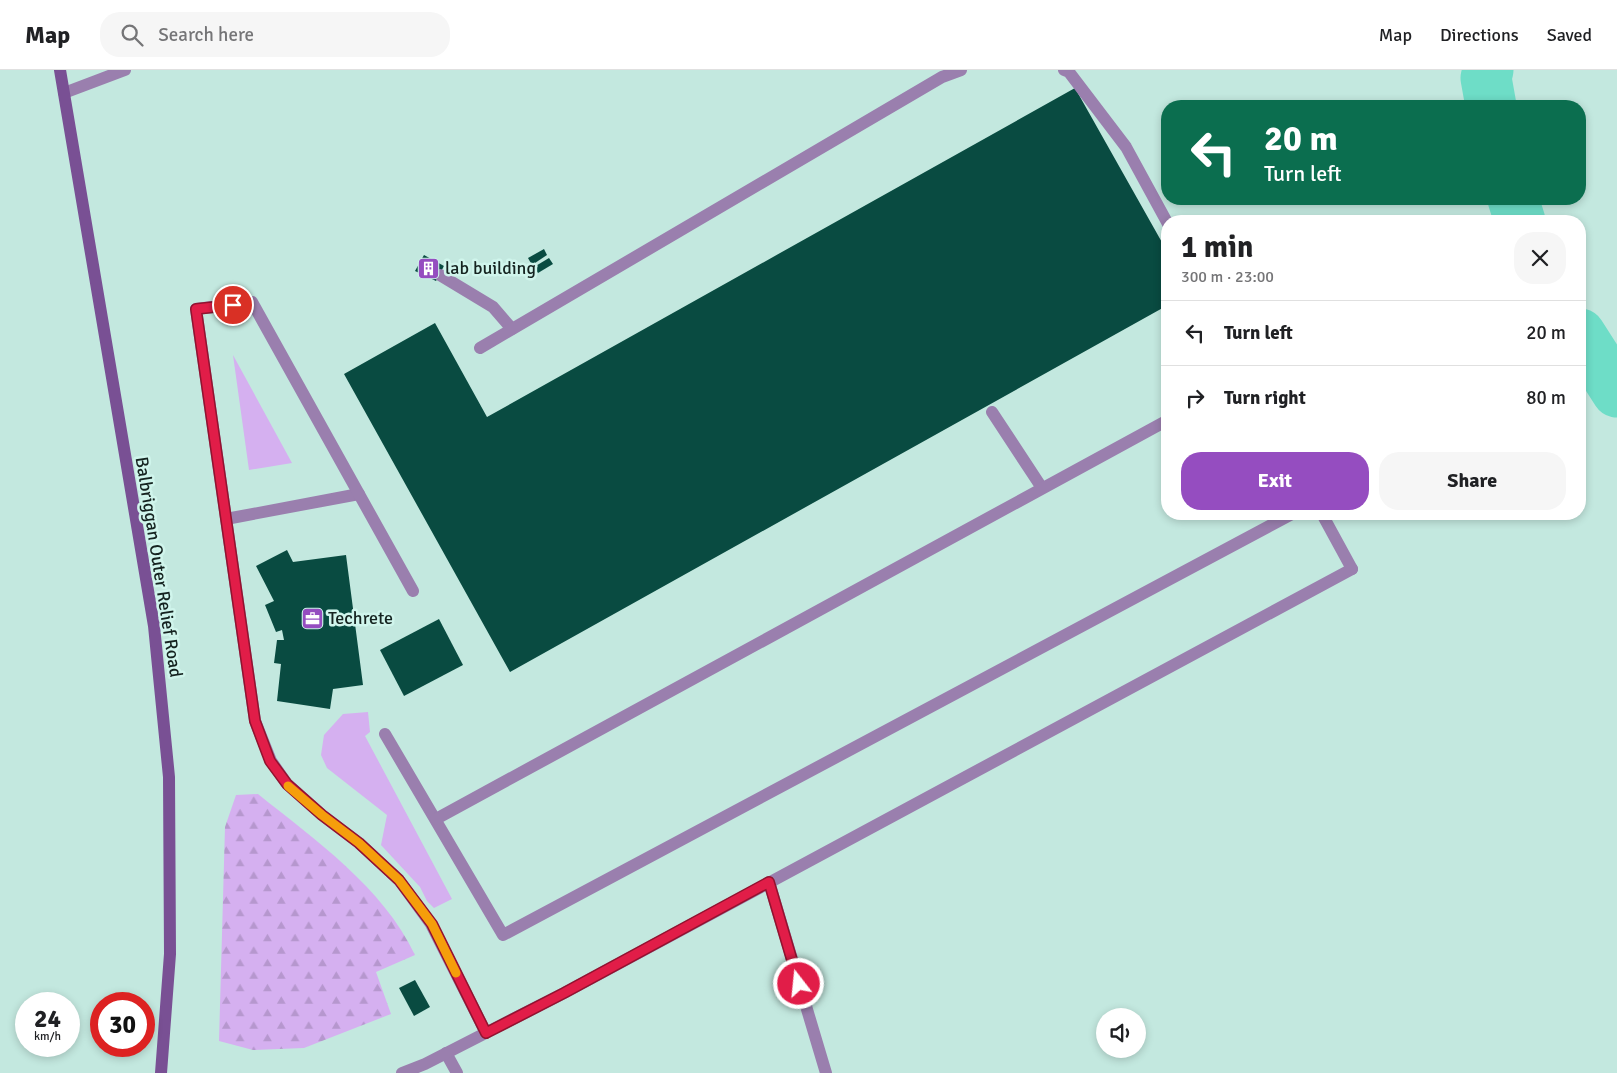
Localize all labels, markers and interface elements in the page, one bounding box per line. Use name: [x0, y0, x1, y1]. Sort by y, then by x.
search box: [100, 12, 450, 57]
text: Map: [25, 20, 70, 50]
icon: search: [118, 21, 146, 49]
text: Search here: [158, 23, 254, 47]
text: Map: [1379, 24, 1412, 46]
text: Directions: [1440, 24, 1519, 46]
text: Saved: [1547, 24, 1592, 46]
text: 20 m: [1264, 117, 1338, 160]
icon: left: [1181, 120, 1246, 185]
text: Turn left: [1264, 160, 1342, 187]
text: 1 min: [1181, 229, 1253, 266]
button: close: [1514, 232, 1566, 284]
building icon: lab building: [417, 256, 441, 280]
place label: lab building: [445, 257, 536, 279]
text: 300 m · 23:00: [1181, 267, 1274, 287]
pin: [212, 284, 254, 326]
icon: arrive: [219, 291, 247, 319]
icon: left: [1181, 319, 1209, 347]
text: Turn left: [1224, 321, 1293, 345]
text: 20 m: [1526, 321, 1566, 345]
icon: right: [1181, 384, 1209, 412]
text: Turn right: [1224, 386, 1306, 410]
text: 80 m: [1526, 386, 1566, 410]
button: Exit: [1181, 452, 1369, 510]
button: Share: [1379, 452, 1566, 510]
street label: Balbriggan Outer Relief Road: [131, 455, 187, 679]
office icon: Techrete: [300, 606, 324, 630]
place label: Techrete: [328, 607, 393, 629]
position arrow: [772, 957, 824, 1009]
speed limit sign: 30: [90, 992, 155, 1057]
text: 24: [34, 1003, 61, 1034]
map controls: [1096, 1008, 1146, 1058]
button: sound: [1096, 1008, 1146, 1058]
text: km/h: [34, 1029, 61, 1044]

